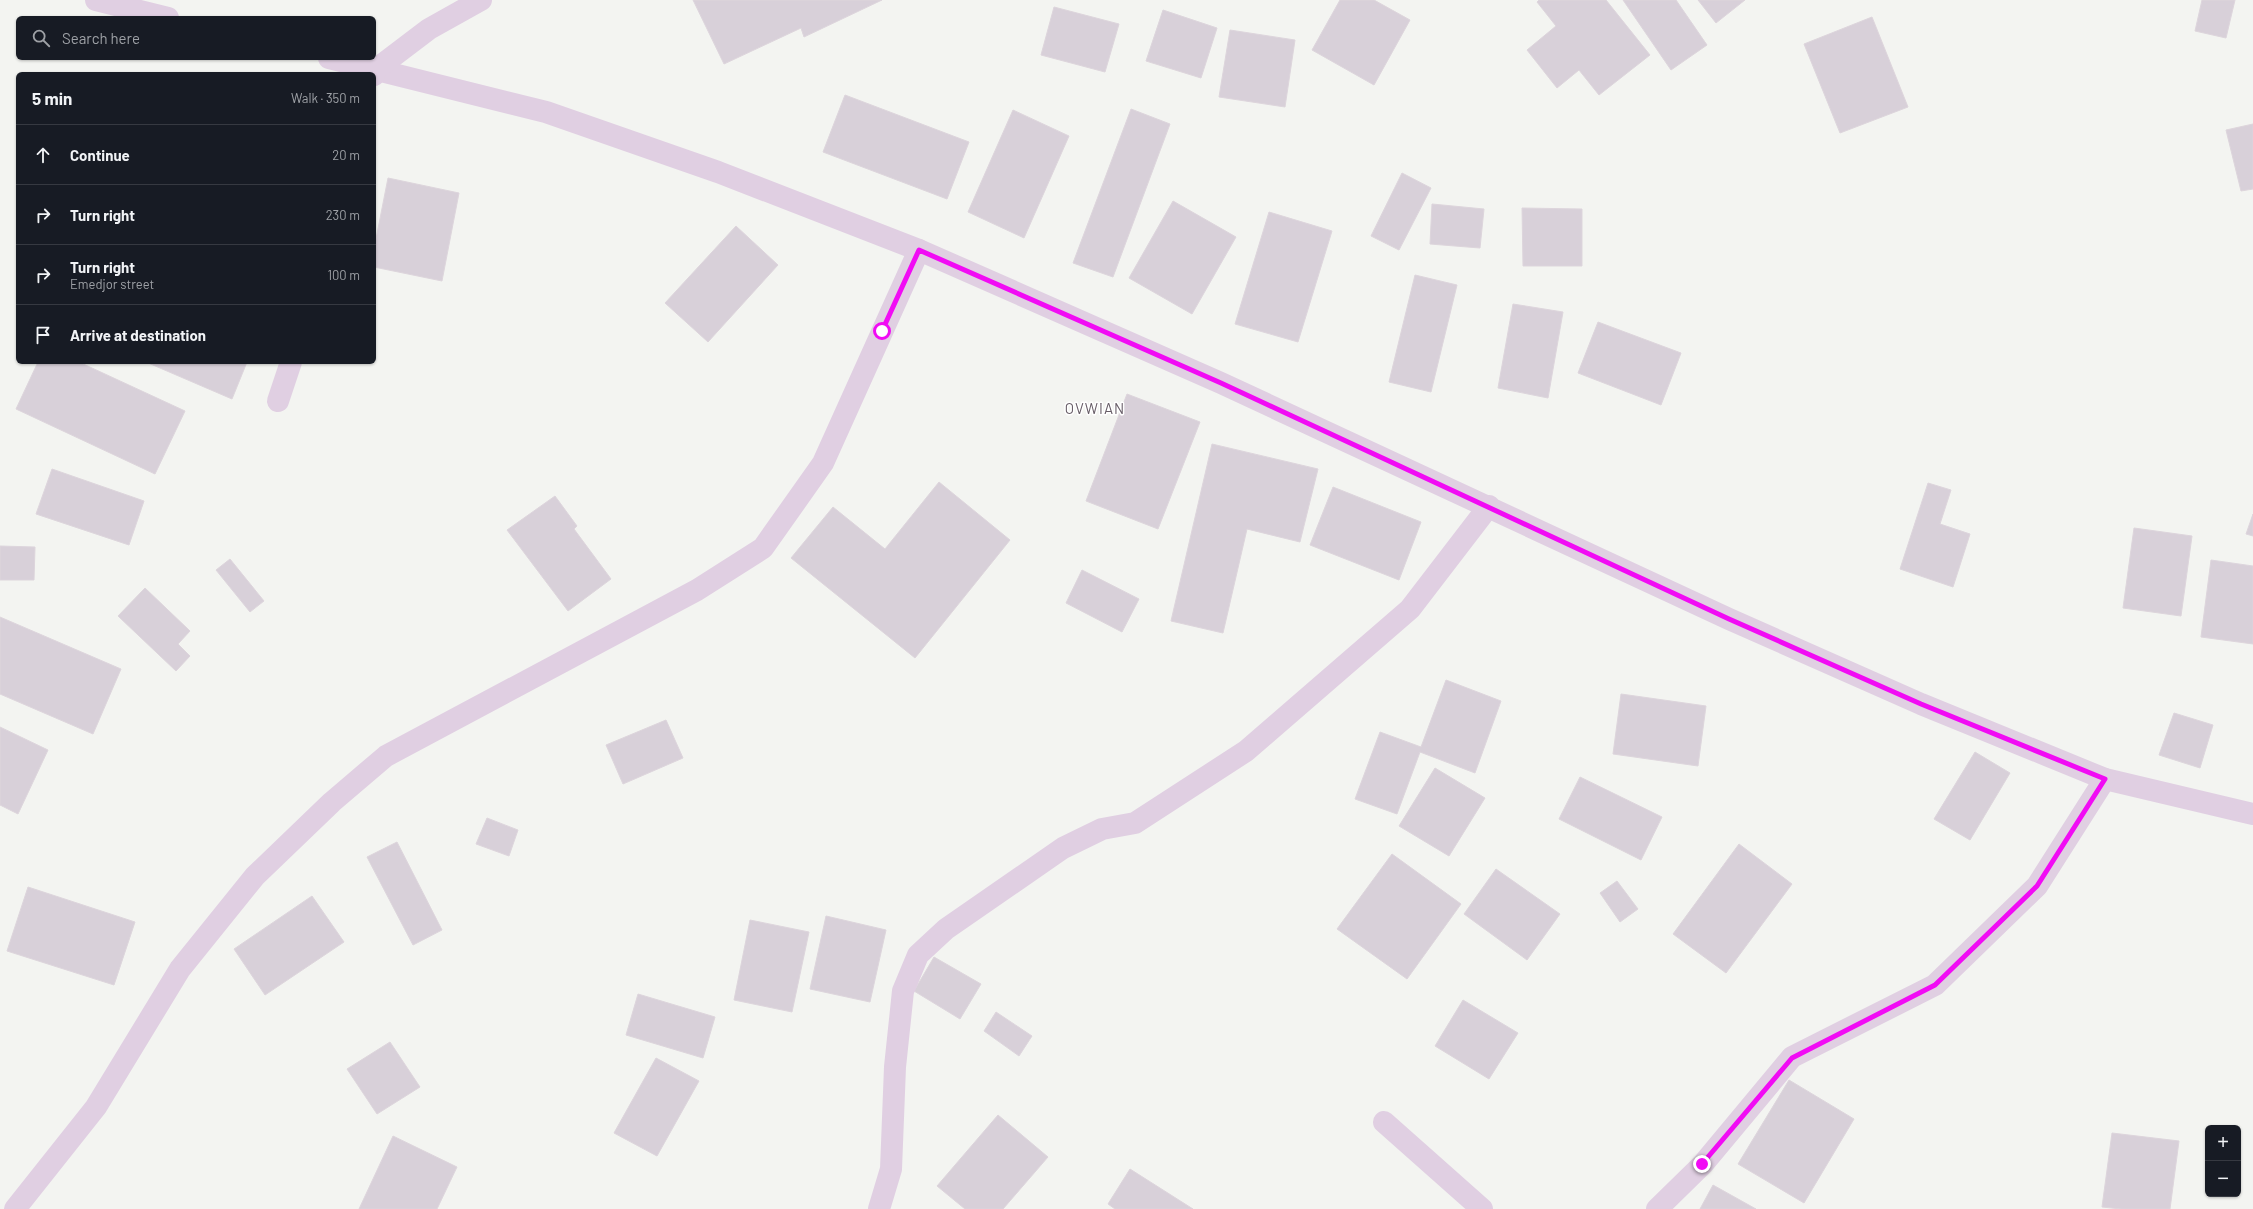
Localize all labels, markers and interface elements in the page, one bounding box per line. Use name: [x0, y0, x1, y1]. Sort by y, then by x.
search box: [16, 16, 376, 60]
icon: search: [30, 27, 52, 49]
text: Search here: [62, 29, 140, 47]
text: 5 min: [32, 88, 72, 108]
text: Walk · 350 m: [291, 90, 360, 106]
icon: ahead: [32, 144, 54, 166]
text: Continue: [70, 146, 130, 164]
text: 20 m: [332, 147, 360, 163]
icon: right: [32, 204, 54, 226]
text: Turn right: [70, 206, 135, 224]
text: 230 m: [326, 207, 360, 223]
text: Turn right: [70, 258, 135, 276]
icon: right: [32, 264, 54, 286]
text: 100 m: [327, 267, 360, 283]
text: Emedjor street: [70, 276, 154, 292]
route start: [873, 322, 891, 340]
icon: arrive: [32, 324, 54, 346]
text: Arrive at destination: [70, 326, 206, 344]
district label: OVWIAN: [1065, 399, 1125, 417]
map controls: [2205, 1125, 2241, 1197]
button: +: [2205, 1125, 2241, 1161]
route end: [1693, 1155, 1711, 1173]
button: −: [2205, 1161, 2241, 1197]

